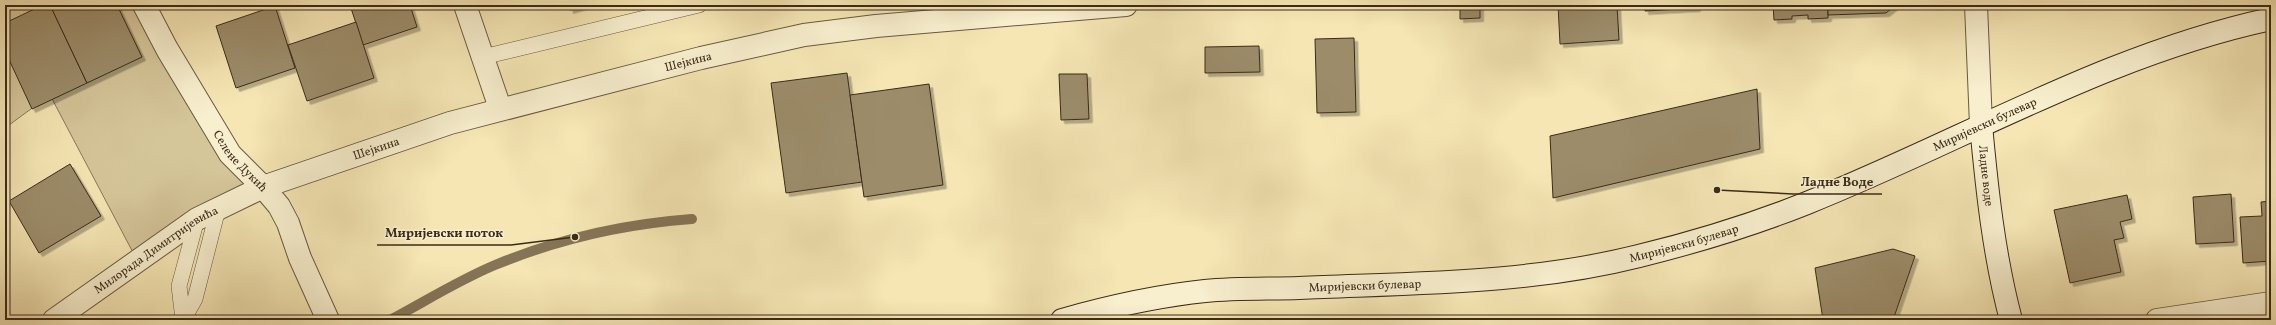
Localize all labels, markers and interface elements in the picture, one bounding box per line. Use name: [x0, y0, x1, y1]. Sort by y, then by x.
street label: Шејкина: [663, 49, 713, 76]
street label: Миријевски булевар: [1931, 94, 2040, 156]
street label: Селене Дукић: [209, 128, 271, 196]
street label: Шејкина: [351, 134, 402, 165]
street label: Ладне воде: [1974, 145, 1997, 208]
callout: Ладне Воде: [1793, 169, 1882, 194]
text: Ладне Воде: [1801, 174, 1874, 192]
street label: Милорада Димитријевића: [91, 203, 221, 298]
callout: Миријевски поток: [377, 220, 511, 245]
street label: Миријевски булевар: [1628, 221, 1741, 267]
text: Миријевски поток: [385, 225, 503, 243]
street label: Миријевски булевар: [1308, 276, 1422, 297]

